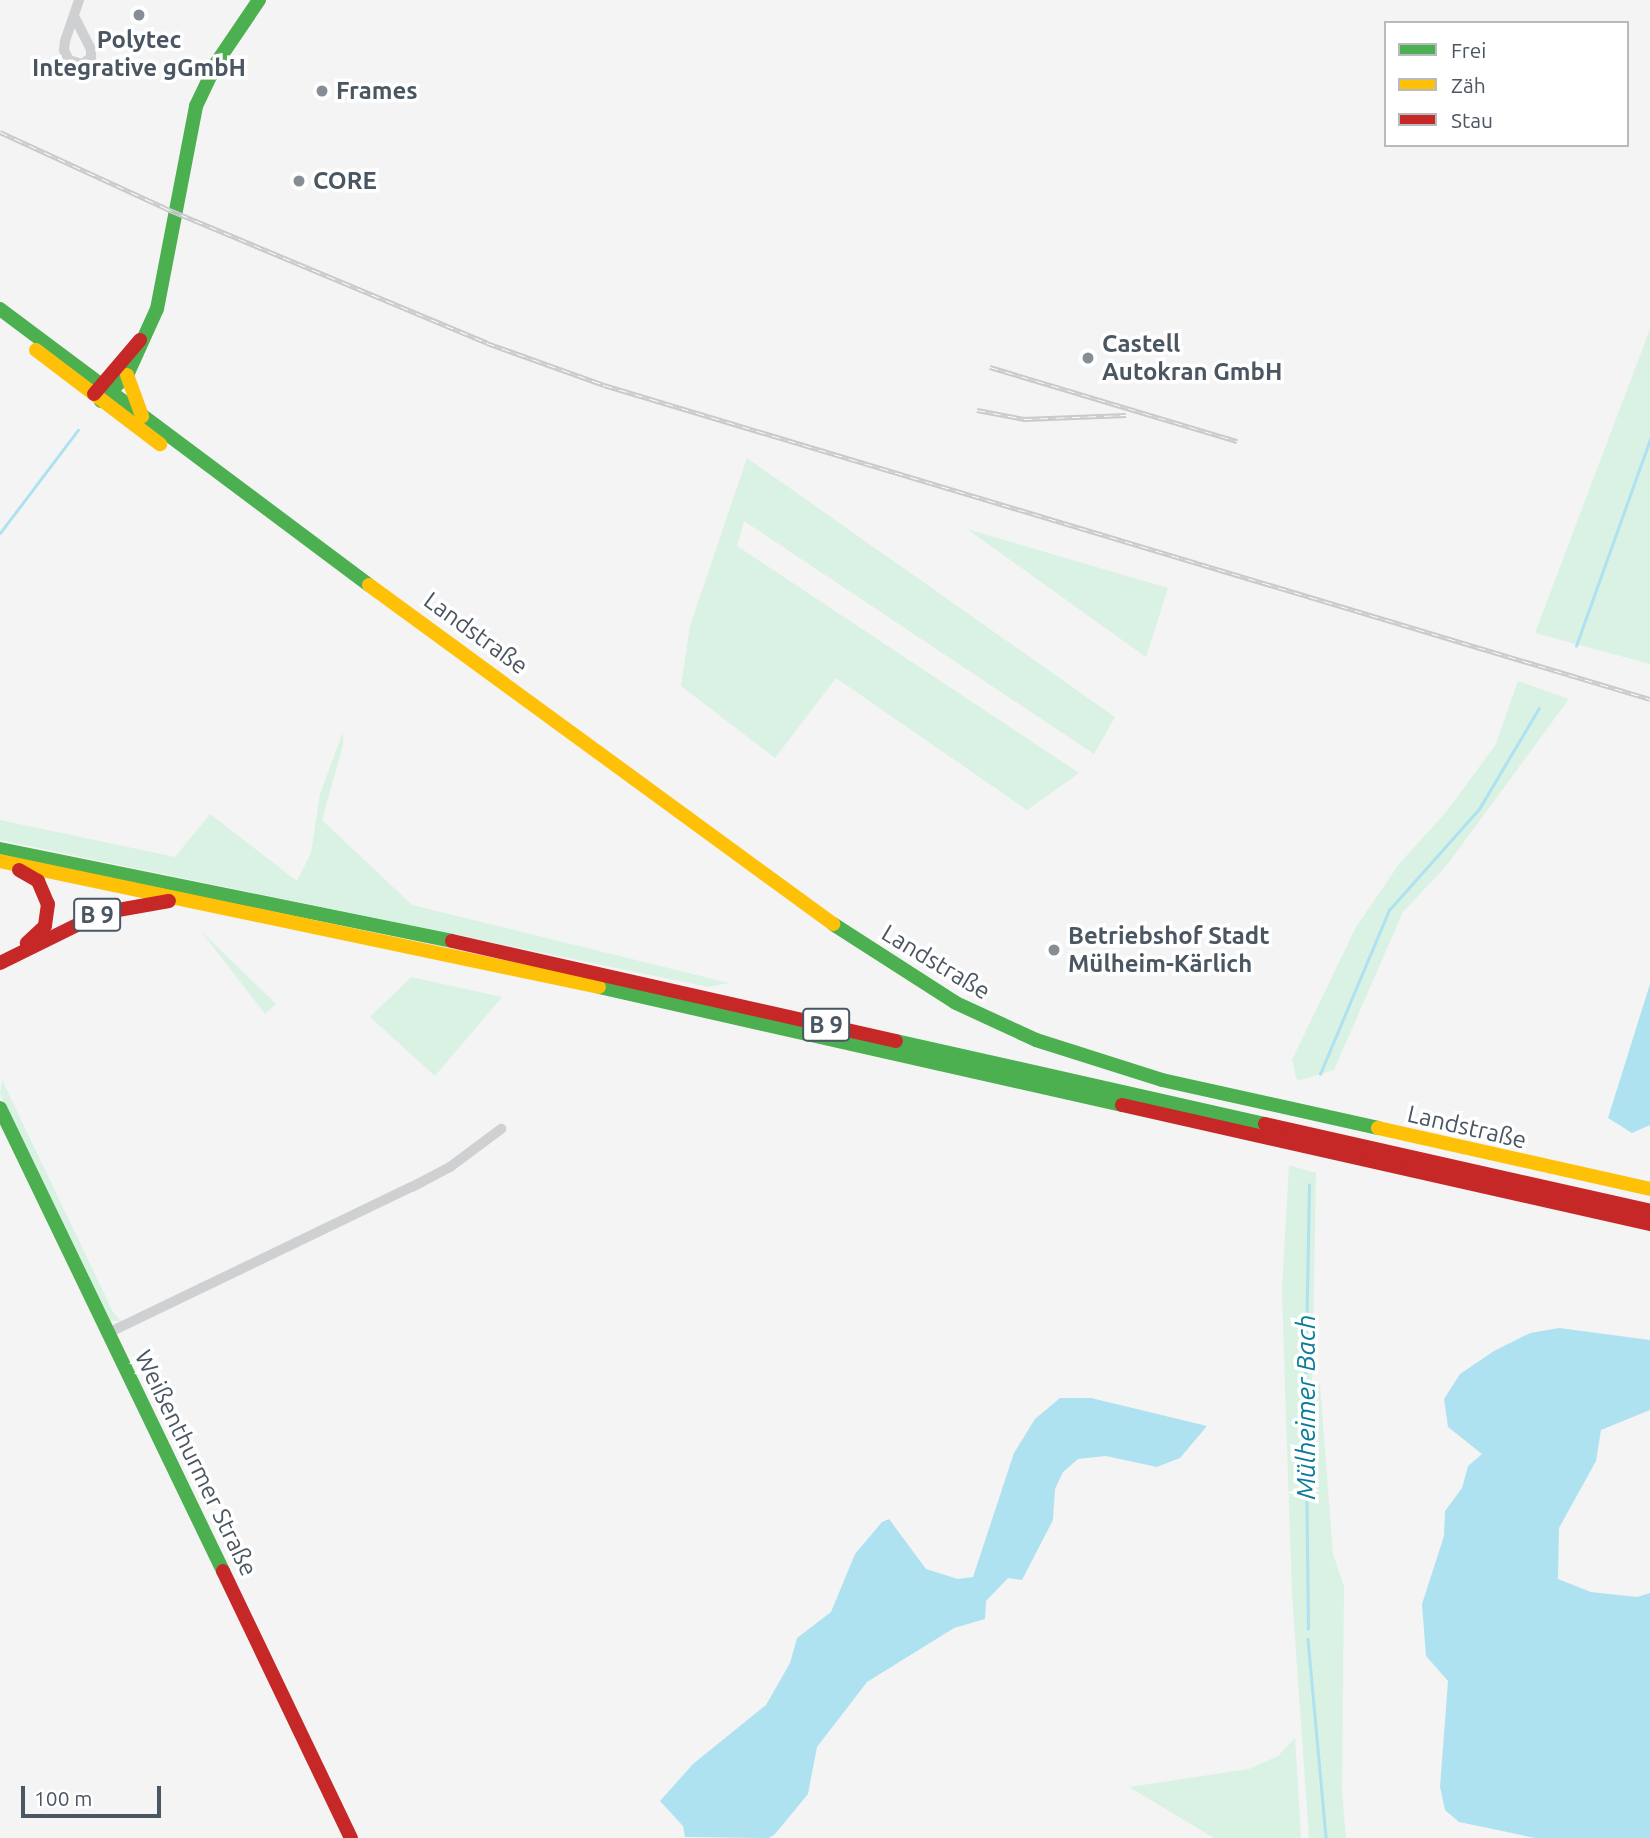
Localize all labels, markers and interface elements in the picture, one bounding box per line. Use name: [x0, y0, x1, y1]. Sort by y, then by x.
marker: Polytec Integrative gGmbH: [131, 7, 147, 23]
legend: [1384, 21, 1629, 147]
place label: Polytec Integrative gGmbH: [32, 26, 246, 82]
text: Frei: [1451, 38, 1486, 62]
text: Zäh: [1451, 73, 1486, 97]
place label: Frames: [336, 77, 418, 105]
marker: Frames: [314, 83, 330, 99]
text: Stau: [1451, 108, 1493, 132]
place label: CORE: [313, 167, 377, 195]
marker: CORE: [291, 173, 307, 189]
place label: Castell Autokran GmbH: [1102, 330, 1282, 386]
marker: Castell Autokran GmbH: [1080, 350, 1096, 366]
street label: Landstraße: [418, 586, 534, 680]
road number: B 9: [72, 896, 122, 934]
street label: Landstraße: [877, 918, 995, 1006]
place label: Betriebshof Stadt Mülheim-Kärlich: [1068, 922, 1270, 978]
marker: Betriebshof Stadt Mülheim-Kärlich: [1046, 942, 1062, 958]
road number: B 9: [802, 1006, 850, 1044]
street label: Landstraße: [1405, 1099, 1529, 1155]
water label: Mülheimer Bach: [1290, 1315, 1322, 1499]
street label: Weißenthurmer Straße: [129, 1345, 263, 1581]
scale bar: [24, 1772, 164, 1816]
text: 100 m: [34, 1786, 92, 1810]

